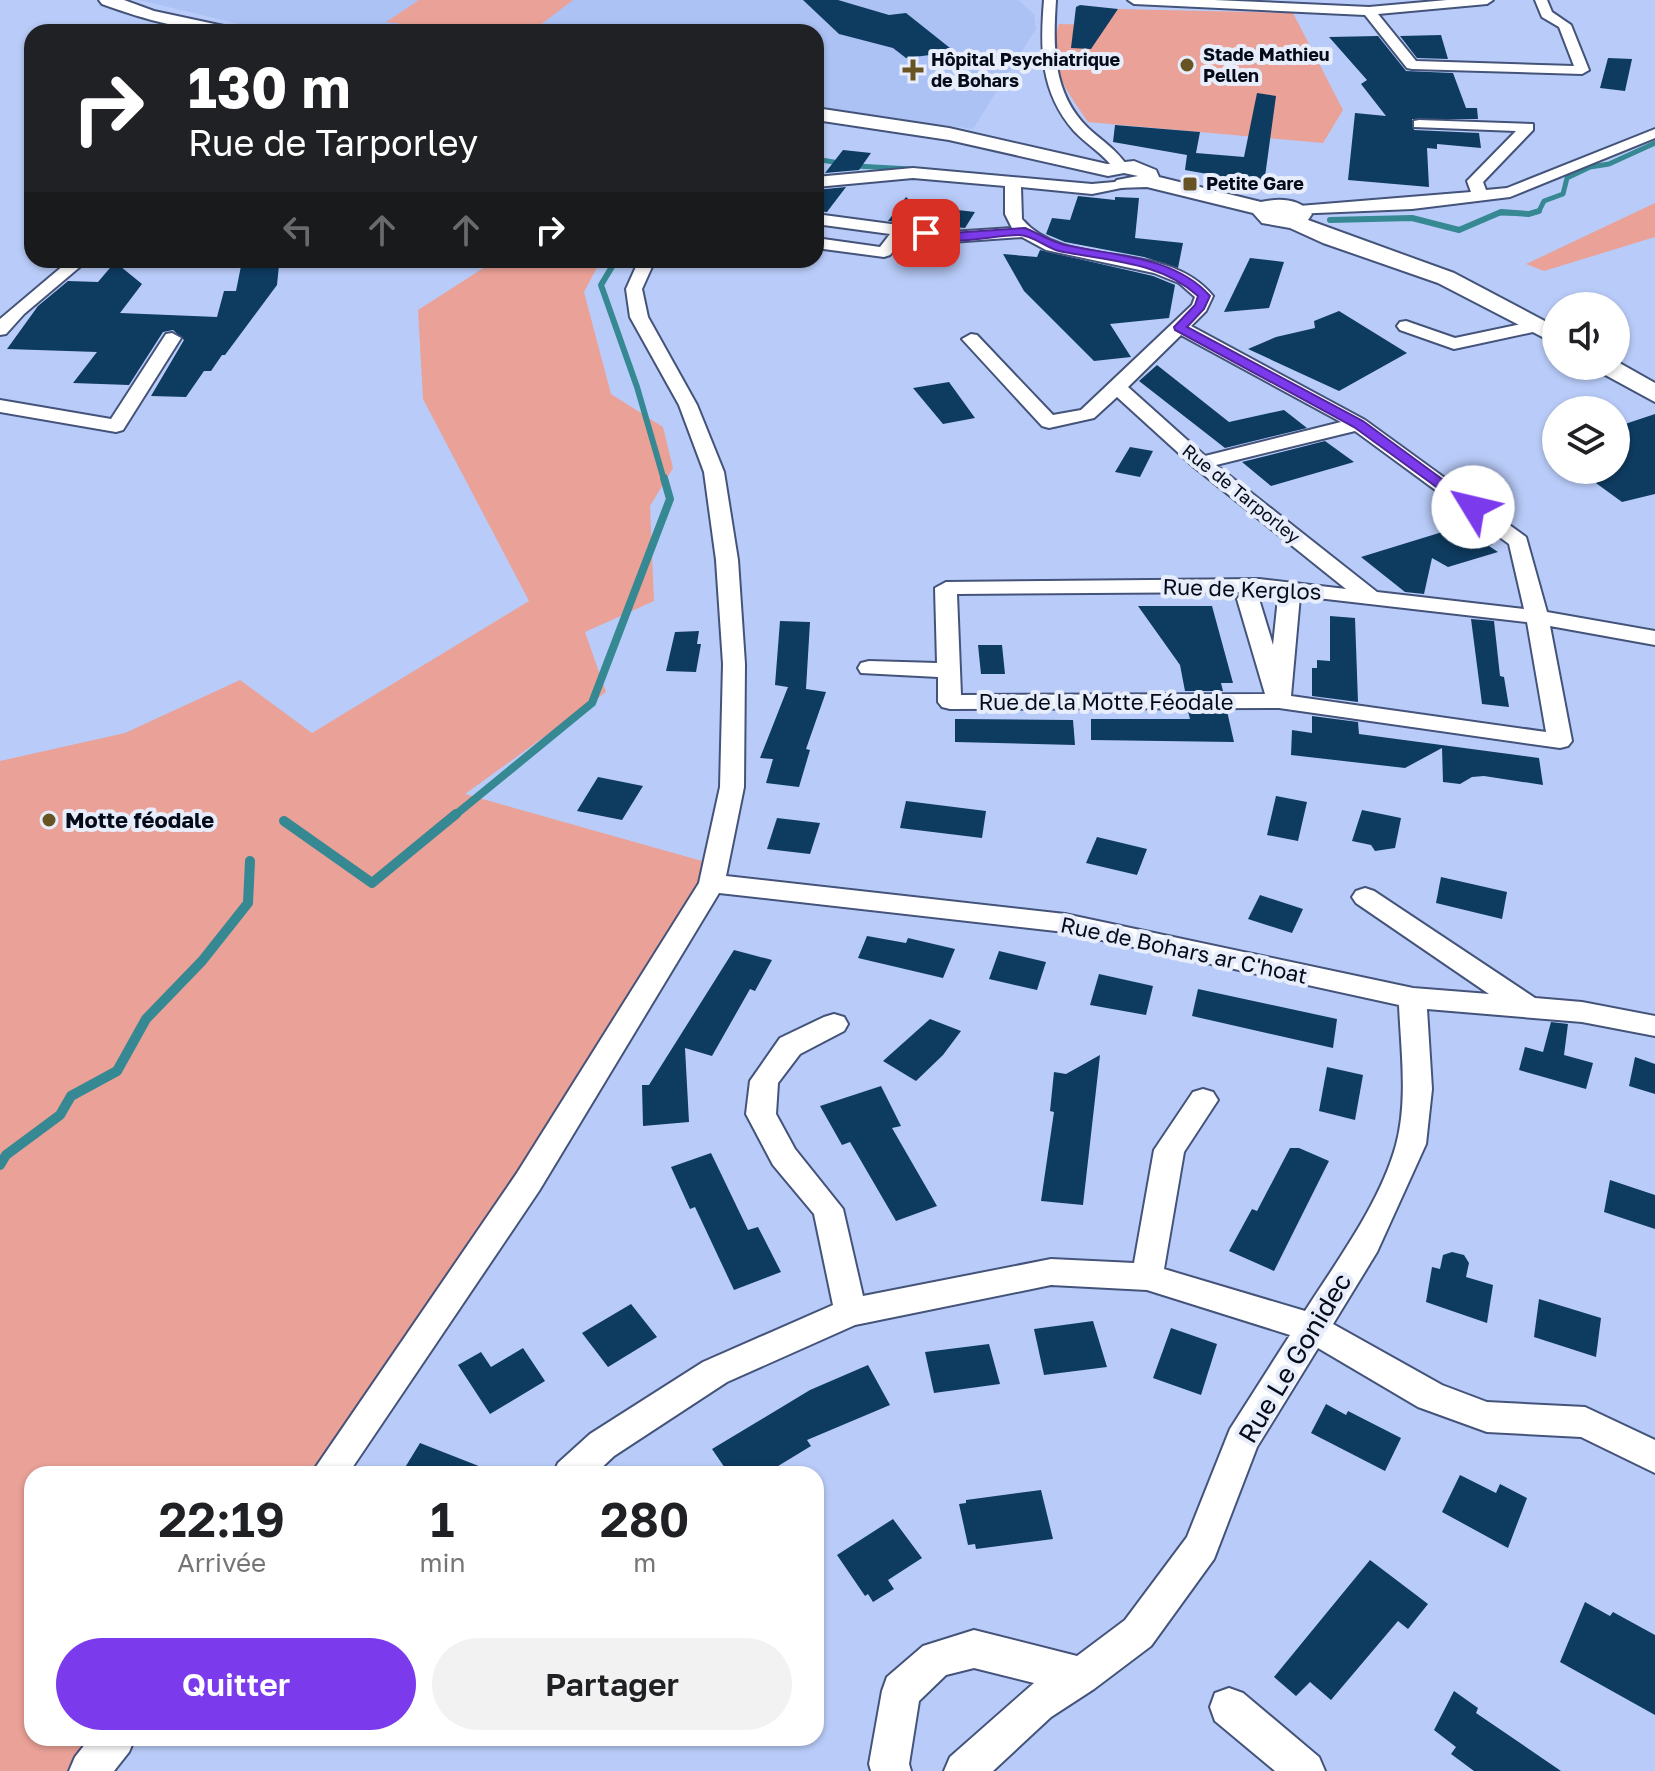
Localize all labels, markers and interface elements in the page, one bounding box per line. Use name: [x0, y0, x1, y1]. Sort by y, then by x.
place label: Stade Mathieu Pellen: [1203, 43, 1330, 86]
place label: Hôpital Psychiatrique de Bohars: [931, 48, 1121, 91]
text: 130 m: [188, 53, 350, 120]
icon: right: [56, 56, 160, 160]
marker: Stade Mathieu Pellen: [1178, 56, 1196, 74]
marker: Hôpital Psychiatrique de Bohars: [902, 59, 924, 81]
text: Rue de Tarporley: [188, 121, 478, 164]
place label: Petite Gare: [1206, 172, 1304, 194]
marker: Petite Gare: [1181, 175, 1199, 193]
pin: [892, 199, 960, 267]
icon: left: [276, 208, 320, 252]
icon: ahead: [360, 208, 404, 252]
icon: ahead: [444, 208, 488, 252]
icon: right: [528, 208, 572, 252]
icon: arrive: [904, 211, 948, 255]
map controls: [1542, 292, 1630, 484]
button: sound: [1542, 292, 1630, 380]
button: layers: [1542, 396, 1630, 484]
street label: Rue de Tarporley: [1178, 439, 1305, 547]
position arrow: [1431, 465, 1515, 549]
street label: Rue de Kerglos: [1162, 572, 1322, 605]
street label: Rue de la Motte Féodale: [979, 688, 1233, 715]
place label: Motte féodale: [65, 806, 214, 833]
marker: Motte féodale: [40, 811, 58, 829]
street label: Rue de Bohars ar C'hoat: [1058, 910, 1310, 989]
street label: Rue Le Gonidec: [1232, 1267, 1357, 1448]
text: 22:19: [158, 1490, 285, 1548]
text: 1: [430, 1490, 455, 1548]
text: 280: [600, 1490, 690, 1548]
text: Arrivée: [177, 1547, 266, 1578]
text: min: [419, 1547, 465, 1578]
text: m: [633, 1547, 656, 1578]
button: Quitter: [56, 1638, 416, 1730]
button: Partager: [432, 1638, 792, 1730]

